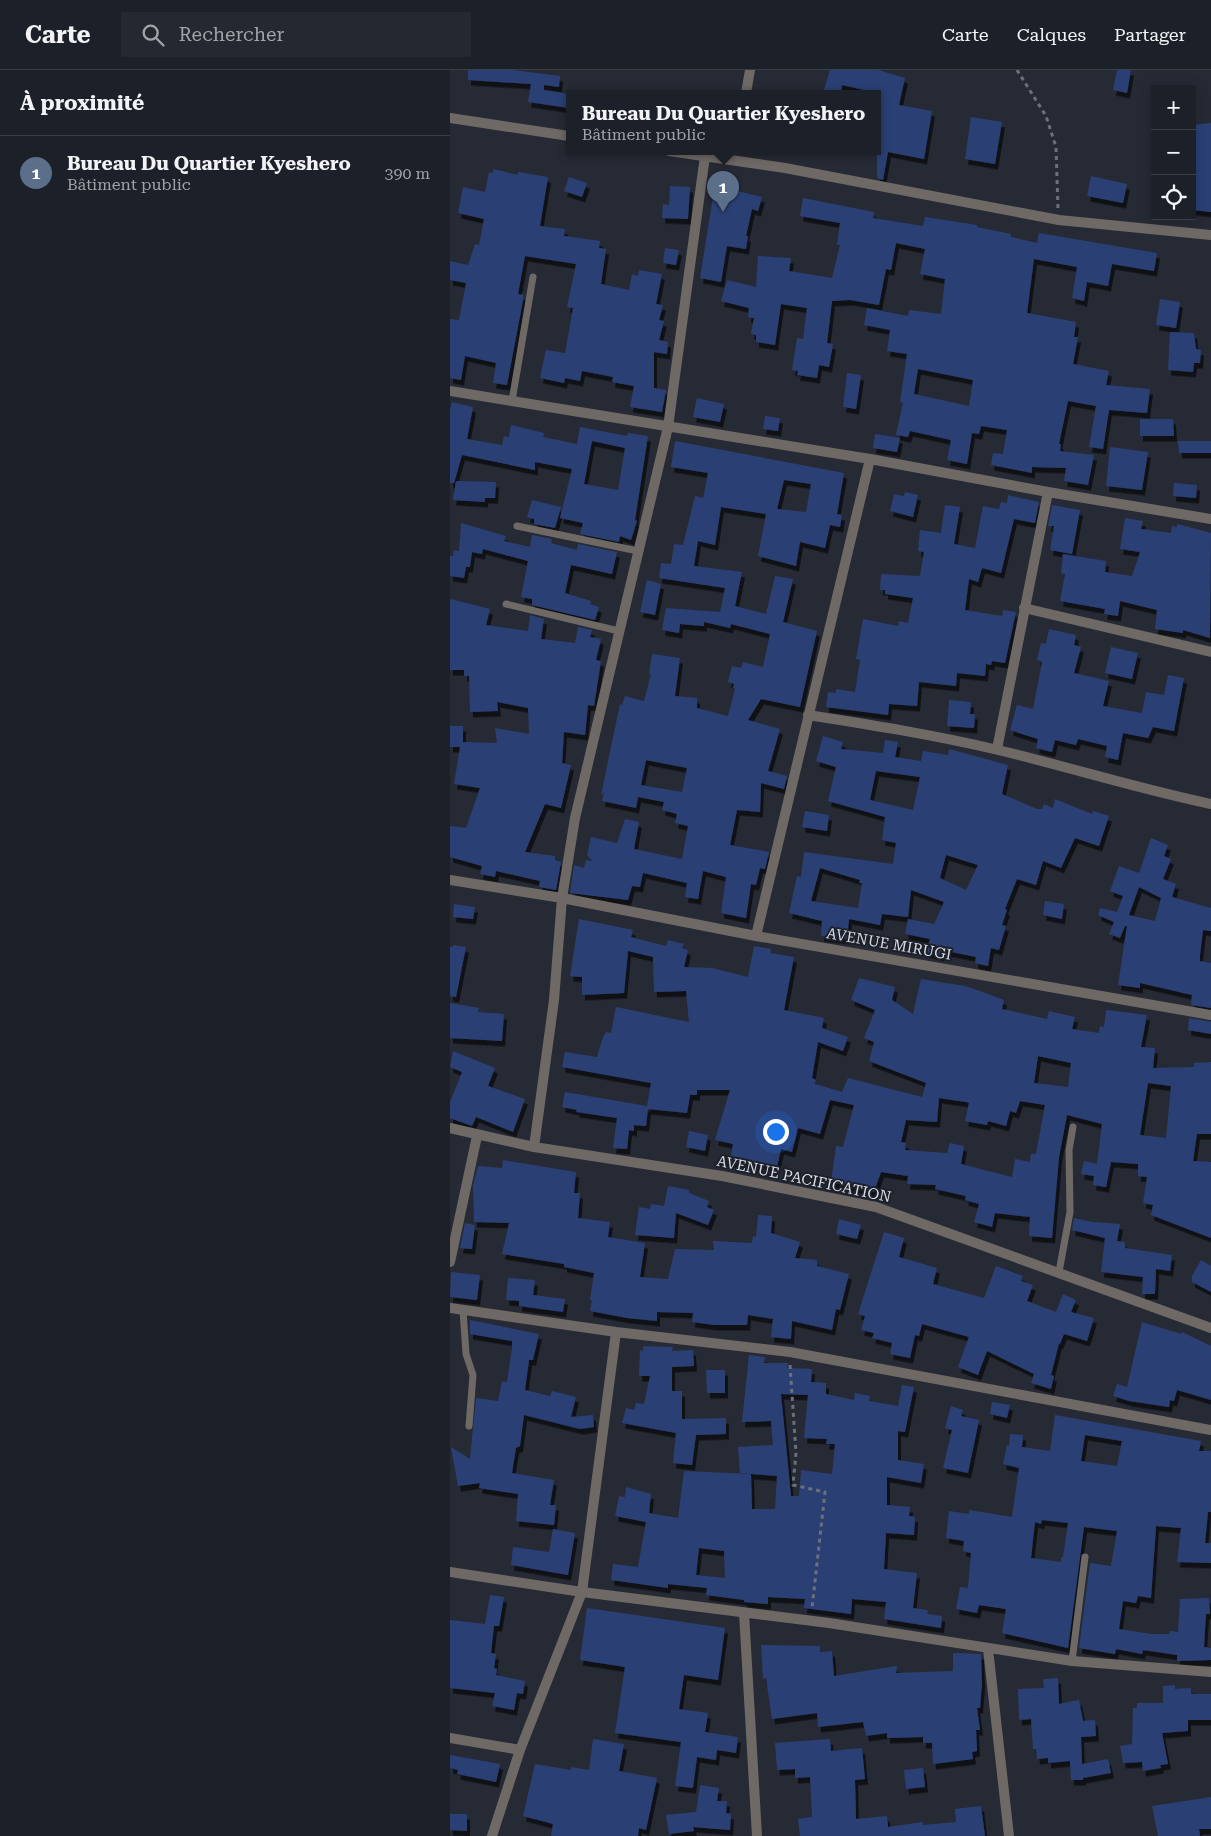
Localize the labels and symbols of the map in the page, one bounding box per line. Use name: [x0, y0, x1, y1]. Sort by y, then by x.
pin: 1: [707, 171, 739, 212]
street label: AVENUE MIRUGI: [825, 924, 953, 964]
your location: [763, 1119, 789, 1145]
street label: AVENUE PACIFICATION: [715, 1152, 893, 1206]

